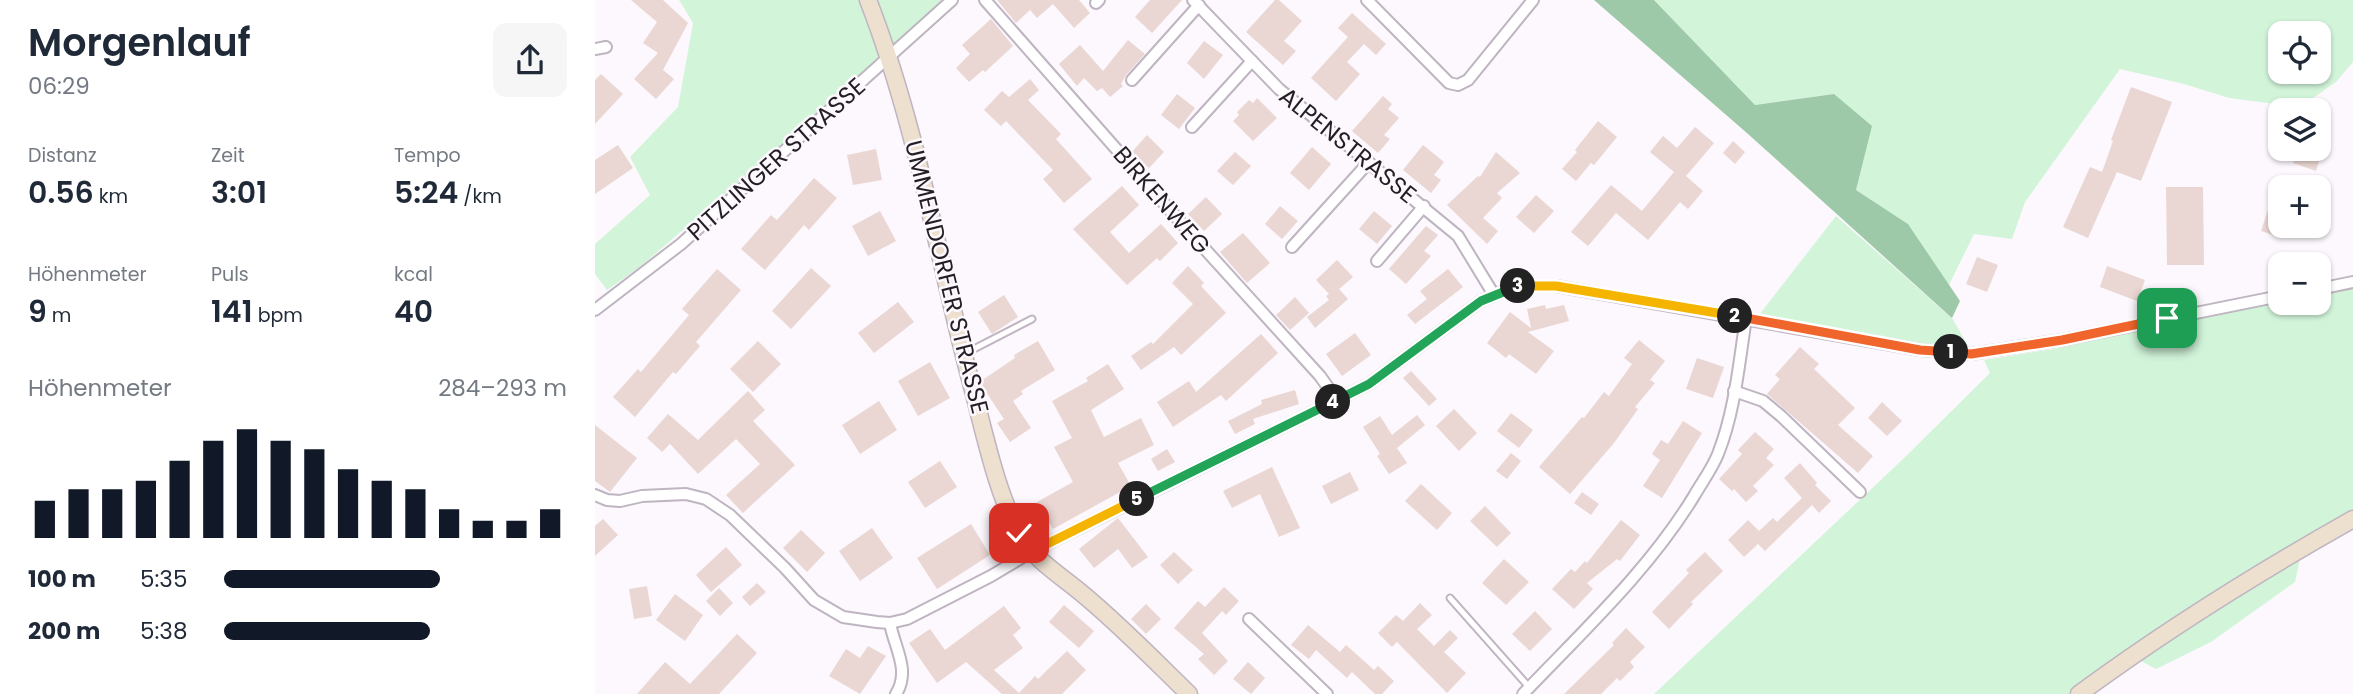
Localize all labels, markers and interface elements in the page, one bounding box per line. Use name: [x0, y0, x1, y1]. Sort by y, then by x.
text: Morgenlauf: [28, 16, 251, 69]
map controls: [2268, 21, 2331, 315]
button: locate: [2268, 21, 2331, 84]
button: share: [493, 23, 567, 97]
text: 06:29: [28, 70, 90, 102]
street label: PITZLINGER STRASSE: [680, 70, 872, 248]
street label: ALPENSTRASSE: [1272, 79, 1424, 211]
button: layers: [2268, 98, 2331, 161]
street label: UMMENDORFER STRASSE: [897, 137, 997, 417]
street label: BIRKENWEG: [1106, 139, 1218, 261]
text: Distanz: [28, 142, 97, 169]
text: Zeit: [211, 142, 245, 169]
text: Tempo: [394, 142, 461, 169]
text: 0.56: [28, 171, 94, 214]
text: 3:01: [211, 171, 267, 214]
text: 5:24: [394, 171, 458, 214]
button: +: [2268, 175, 2331, 238]
text: km: [94, 183, 128, 210]
text: /km: [458, 183, 502, 210]
button: −: [2268, 252, 2331, 315]
text: Höhenmeter: [28, 261, 147, 288]
text: Puls: [211, 261, 249, 288]
text: kcal: [394, 261, 433, 288]
pin: 3: [1501, 268, 1535, 304]
text: 3: [1512, 272, 1523, 299]
pin: [2137, 288, 2197, 348]
text: 9: [28, 290, 47, 333]
text: 141: [211, 290, 253, 333]
text: 40: [394, 290, 433, 333]
pin: 2: [1717, 298, 1753, 334]
icon: arrive: [2148, 299, 2186, 337]
text: m: [47, 302, 71, 329]
text: bpm: [253, 302, 303, 329]
text: 2: [1729, 302, 1740, 329]
pin: 1: [1933, 334, 1969, 370]
text: 1: [1947, 338, 1954, 365]
text: Höhenmeter: [28, 372, 172, 404]
text: 284–293 m: [438, 372, 567, 404]
pin: 4: [1315, 384, 1351, 420]
text: 4: [1326, 388, 1339, 415]
pin: 5: [1119, 482, 1155, 516]
text: 5: [1130, 485, 1143, 512]
pin: [989, 503, 1049, 563]
icon: check: [1000, 514, 1038, 552]
text: 100 m: [28, 563, 96, 595]
text: 5:35: [140, 563, 187, 595]
text: 200 m: [28, 615, 100, 647]
text: 5:38: [140, 615, 187, 647]

